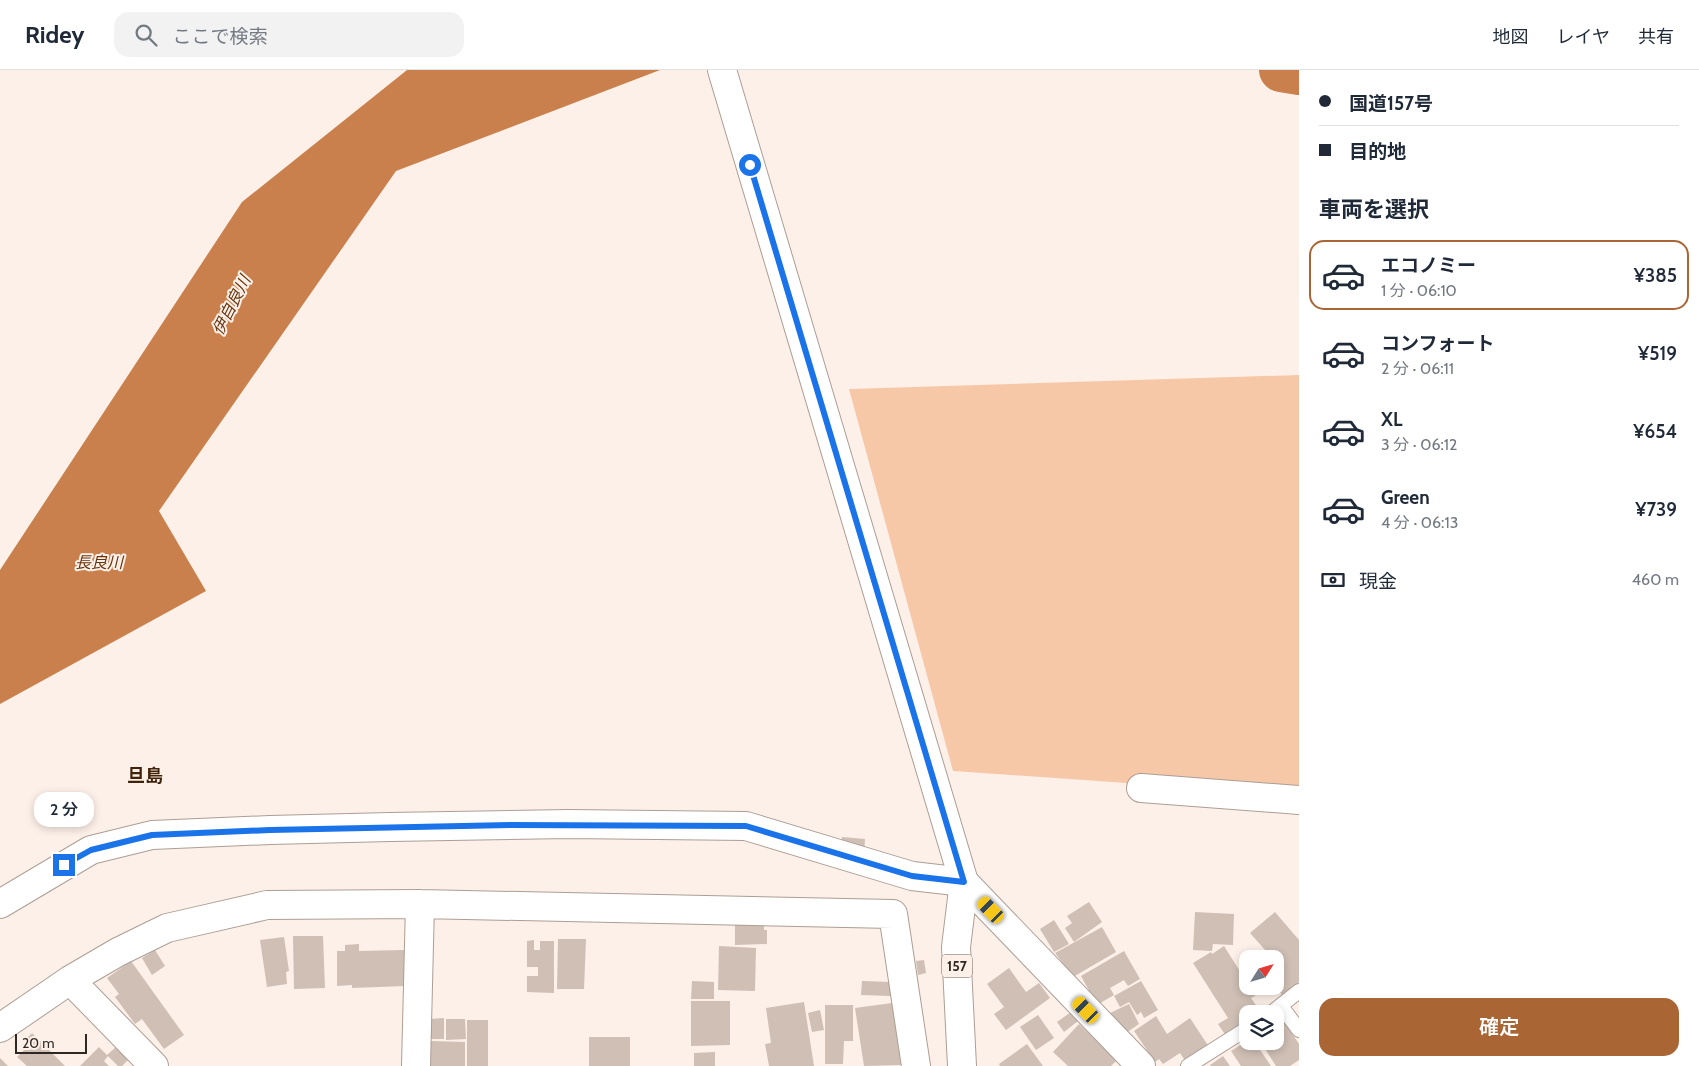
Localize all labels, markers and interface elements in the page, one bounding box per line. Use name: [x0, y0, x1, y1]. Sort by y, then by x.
search box: [114, 12, 464, 57]
text: Ridey: [25, 20, 84, 49]
icon: search: [132, 21, 160, 49]
text: ここで検索: [172, 25, 267, 48]
text: 地図: [1493, 26, 1529, 48]
text: レイヤ: [1557, 26, 1610, 48]
text: 共有: [1638, 26, 1674, 48]
text: 国道157号: [1349, 92, 1433, 115]
text: 目的地: [1349, 140, 1406, 163]
route start: [739, 154, 761, 176]
text: 車両を選択: [1319, 196, 1429, 223]
icon: car: [1321, 253, 1366, 298]
text: エコノミー: [1381, 254, 1476, 277]
text: ¥385: [1634, 264, 1677, 287]
water label: 伊自良川: [208, 271, 255, 338]
text: 1 分 · 06:10: [1381, 281, 1457, 300]
icon: car: [1321, 331, 1366, 376]
text: コンフォート: [1381, 332, 1494, 355]
text: ¥519: [1638, 342, 1677, 365]
text: 2 分 · 06:11: [1381, 359, 1454, 378]
text: XL: [1381, 408, 1402, 431]
icon: car: [1321, 409, 1366, 454]
text: ¥654: [1633, 420, 1677, 443]
text: 3 分 · 06:12: [1381, 435, 1457, 454]
text: Green: [1381, 486, 1430, 509]
icon: car: [1321, 487, 1366, 532]
text: ¥739: [1635, 498, 1677, 521]
text: 4 分 · 06:13: [1381, 513, 1458, 532]
water label: 長良川: [75, 553, 125, 572]
icon: cash: [1319, 566, 1347, 594]
text: 現金: [1359, 570, 1397, 593]
text: 460 m: [1632, 570, 1679, 589]
district label: 旦島: [127, 765, 163, 787]
callout: 2 分: [34, 792, 94, 828]
text: 2 分: [50, 800, 78, 819]
route end: [53, 854, 75, 876]
car: [975, 894, 1006, 926]
north arrow: [1239, 950, 1284, 995]
map controls: [1239, 950, 1284, 1050]
road number: 157: [942, 954, 972, 978]
car: [1070, 994, 1101, 1026]
button: 確定: [1319, 998, 1679, 1056]
button: layers: [1239, 1005, 1284, 1050]
scale bar: [15, 1031, 88, 1054]
text: 20 m: [22, 1034, 55, 1052]

